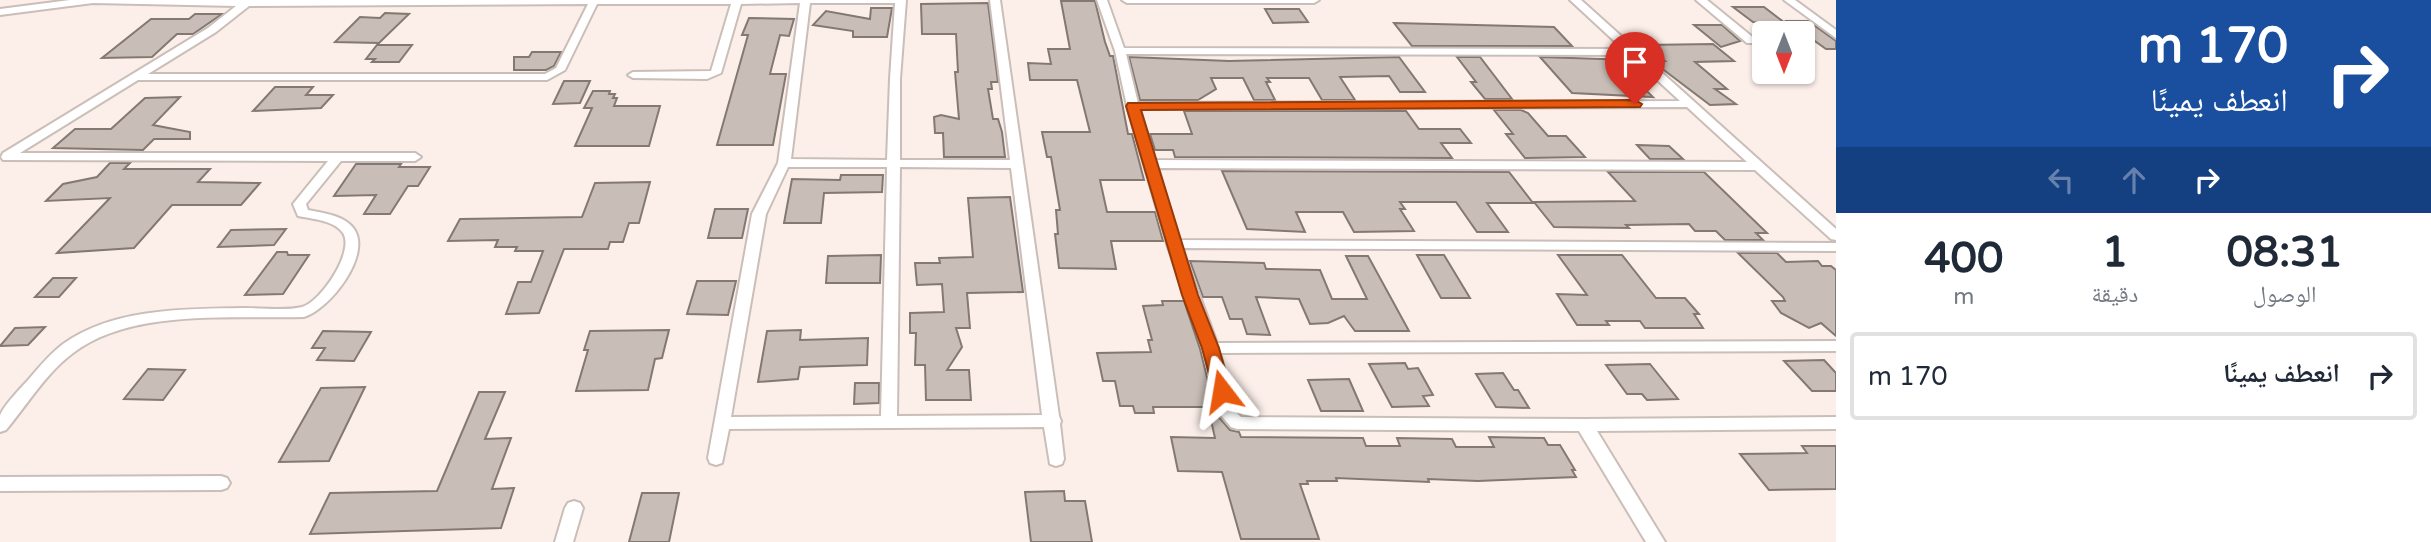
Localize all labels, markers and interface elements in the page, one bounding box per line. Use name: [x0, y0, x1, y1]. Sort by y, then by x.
text: 170 m: [2138, 17, 2288, 76]
north arrow: [1752, 21, 1815, 84]
map controls: [1752, 21, 1815, 84]
icon: right: [2312, 28, 2403, 119]
pin: [1605, 32, 1665, 104]
icon: arrive: [1616, 43, 1654, 81]
text: انعطف يمينًا: [2151, 82, 2288, 120]
icon: left: [2042, 161, 2080, 199]
icon: ahead: [2115, 161, 2153, 199]
icon: right: [2188, 161, 2226, 199]
text: 1: [2102, 227, 2128, 278]
text: 08:31: [2226, 227, 2343, 278]
text: 400: [1924, 233, 2003, 284]
text: دقيقة: [2091, 281, 2138, 309]
text: الوصول: [2253, 281, 2316, 309]
text: m: [1953, 283, 1974, 311]
position arrow: [1185, 354, 1259, 428]
icon: right: [2361, 357, 2399, 395]
text: انعطف يمينًا: [2223, 358, 2340, 389]
text: 170 m: [1868, 361, 1948, 392]

